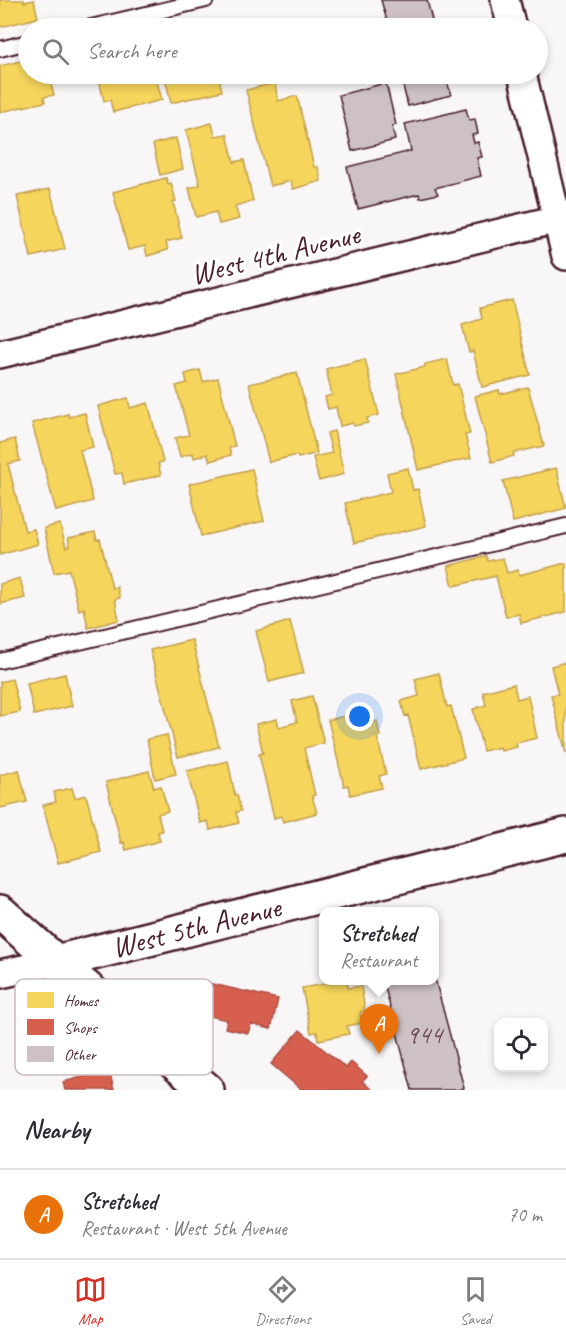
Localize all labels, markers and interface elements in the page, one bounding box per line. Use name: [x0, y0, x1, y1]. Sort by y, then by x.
search box: [18, 18, 548, 84]
icon: search: [39, 35, 72, 68]
text: Search here: [87, 37, 177, 65]
street label: West 4th Avenue: [187, 214, 365, 293]
your location: [345, 702, 374, 731]
street label: West 5th Avenue: [108, 887, 286, 966]
popup: [319, 907, 439, 985]
text: Stretched: [340, 920, 416, 948]
text: Restaurant: [340, 948, 418, 973]
legend: [15, 979, 213, 1075]
text: Homes: [64, 991, 100, 1011]
pin: A: [360, 1004, 398, 1054]
house number: 944: [406, 1017, 445, 1051]
text: Shops: [64, 1018, 98, 1038]
map controls: [494, 1018, 548, 1072]
button: locate: [494, 1018, 548, 1072]
text: Other: [64, 1045, 97, 1065]
text: Nearby: [24, 1113, 89, 1146]
text: Stretched: [81, 1188, 157, 1216]
text: A: [38, 1202, 49, 1227]
text: 70 m: [508, 1202, 542, 1227]
text: Restaurant · West 5th Avenue: [81, 1216, 287, 1241]
tab: Map: [74, 1273, 107, 1329]
tab: Directions: [255, 1273, 311, 1329]
tab: Saved: [459, 1273, 492, 1329]

